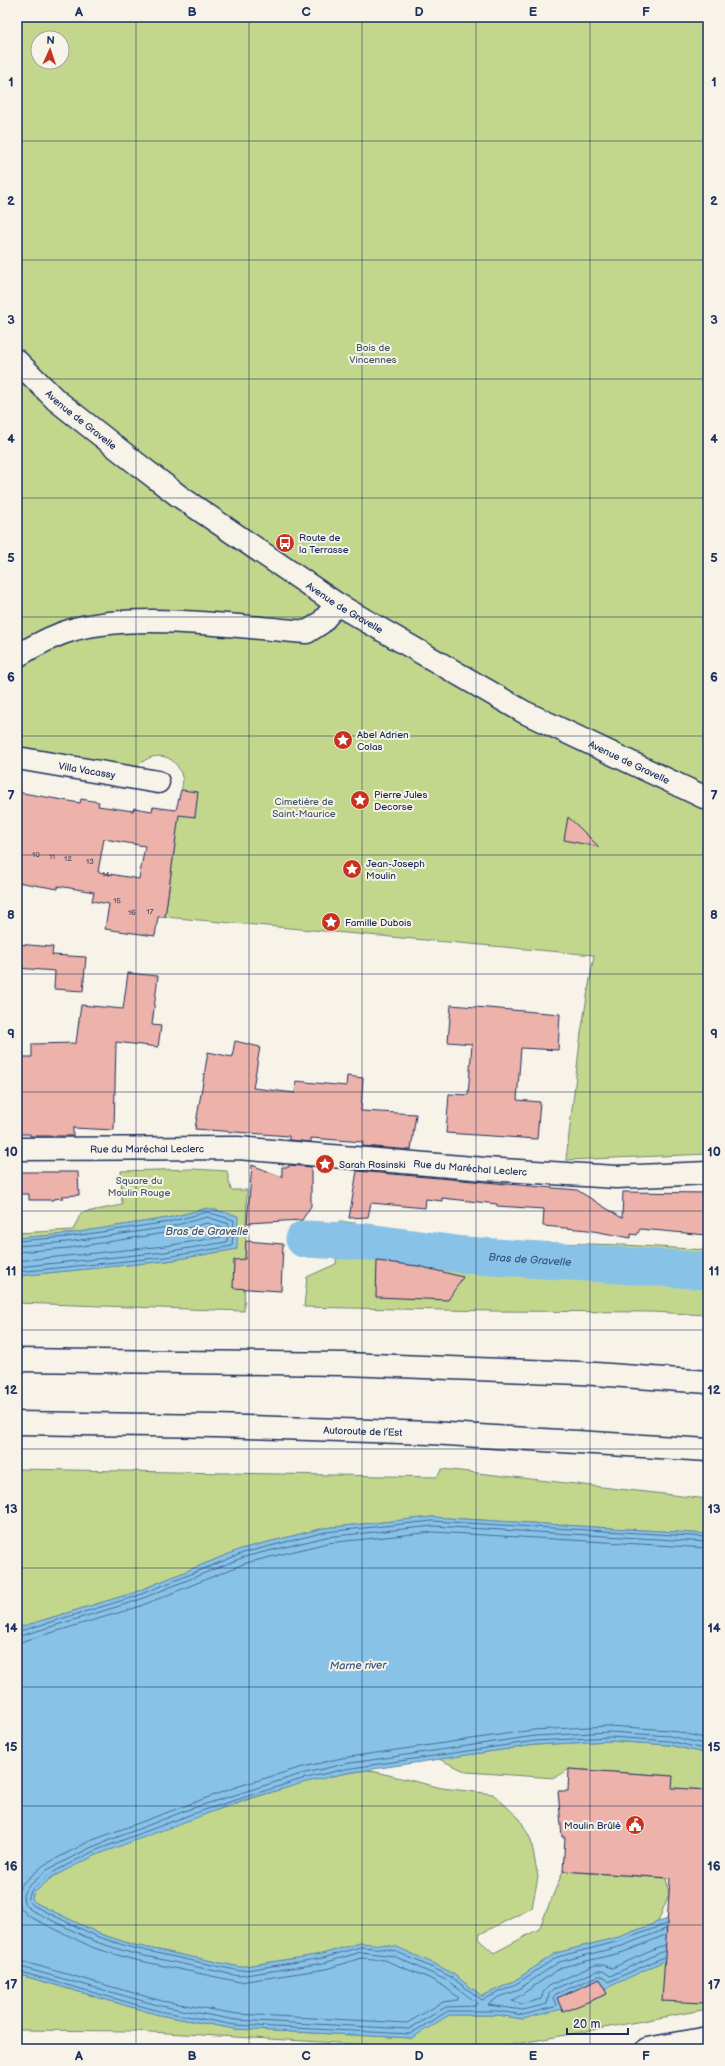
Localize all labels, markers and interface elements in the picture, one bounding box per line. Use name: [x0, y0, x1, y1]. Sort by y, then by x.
text: A: [74, 4, 83, 20]
text: B: [187, 4, 197, 20]
text: C: [301, 4, 311, 20]
text: D: [414, 4, 424, 20]
text: E: [529, 4, 538, 20]
text: F: [642, 4, 650, 20]
north arrow: [30, 30, 70, 70]
text: N: [46, 34, 55, 47]
text: 1: [8, 74, 14, 90]
text: 1: [711, 74, 717, 90]
text: 2: [7, 193, 15, 209]
text: 2: [710, 193, 718, 209]
text: 3: [7, 312, 15, 328]
text: 3: [710, 312, 718, 328]
park label: Bois de Vincennes: [349, 342, 397, 366]
street label: Avenue de Gravelle: [42, 388, 119, 453]
text: 4: [7, 431, 15, 447]
text: 4: [710, 431, 718, 447]
bus stop icon: Route de la Terrasse: [274, 532, 296, 554]
place label: Route de la Terrasse: [299, 532, 349, 556]
text: 5: [7, 550, 15, 566]
text: 5: [710, 550, 718, 566]
street label: Avenue de Gravelle: [304, 580, 385, 636]
text: 6: [7, 669, 15, 685]
text: 6: [710, 669, 718, 685]
place icon: Abel Adrien Colas: [332, 729, 354, 751]
place label: Abel Adrien Colas: [357, 729, 409, 753]
street label: Avenue de Gravelle: [586, 738, 671, 787]
street label: Villa Vacassy: [57, 760, 117, 782]
text: 7: [7, 788, 15, 804]
text: 7: [710, 788, 718, 804]
place icon: Pierre Jules Decorse: [349, 789, 371, 811]
place label: Pierre Jules Decorse: [374, 789, 428, 813]
park label: Cimetière de Saint-Maurice: [272, 796, 336, 820]
house number: 10: [32, 850, 40, 859]
house number: 11: [49, 852, 55, 861]
house number: 12: [64, 854, 72, 863]
house number: 13: [86, 857, 94, 866]
place icon: Jean-Joseph Moulin: [341, 858, 363, 880]
place label: Jean-Joseph Moulin: [366, 858, 425, 882]
house number: 14: [102, 870, 110, 879]
house number: 15: [113, 896, 121, 905]
text: 8: [7, 907, 15, 923]
house number: 17: [146, 907, 154, 916]
text: 8: [710, 907, 718, 923]
house number: 16: [128, 908, 136, 917]
place icon: Famille Dubois: [320, 911, 342, 933]
place label: Famille Dubois: [345, 917, 411, 929]
text: 9: [7, 1026, 15, 1042]
text: 9: [710, 1026, 718, 1042]
street label: Rue du Maréchal Leclerc: [90, 1143, 204, 1156]
text: 10: [4, 1144, 18, 1160]
text: 10: [707, 1144, 721, 1160]
place icon: Sarah Rosinski: [314, 1153, 336, 1175]
street label: Rue du Maréchal Leclerc: [413, 1158, 527, 1179]
place label: Sarah Rosinski: [339, 1159, 406, 1171]
park label: Square du Moulin Rouge: [108, 1175, 170, 1199]
water label: Bras de Gravelle: [166, 1225, 249, 1238]
water label: Bras de Gravelle: [488, 1251, 572, 1269]
text: 11: [6, 1263, 16, 1279]
text: 11: [709, 1263, 719, 1279]
text: 12: [4, 1382, 18, 1398]
text: 12: [707, 1382, 721, 1398]
street label: Autoroute de l’Est: [323, 1424, 403, 1439]
text: 13: [4, 1501, 18, 1517]
text: 13: [707, 1501, 721, 1517]
text: 14: [4, 1620, 18, 1636]
text: 14: [707, 1620, 721, 1636]
water label: Marne river: [329, 1658, 388, 1672]
text: 15: [5, 1739, 18, 1755]
text: 15: [708, 1739, 721, 1755]
public building icon: Moulin Brûlé: [624, 1814, 646, 1836]
place label: Moulin Brûlé: [564, 1820, 621, 1832]
text: 16: [4, 1858, 18, 1874]
text: 16: [707, 1858, 721, 1874]
text: 17: [5, 1977, 17, 1993]
text: 17: [708, 1977, 720, 1993]
scale bar: [567, 2010, 628, 2036]
text: 20 m: [573, 2017, 600, 2032]
text: A: [74, 2048, 83, 2064]
text: B: [187, 2048, 197, 2064]
text: C: [301, 2048, 311, 2064]
text: D: [414, 2048, 424, 2064]
text: E: [529, 2048, 538, 2064]
text: F: [642, 2048, 650, 2064]

